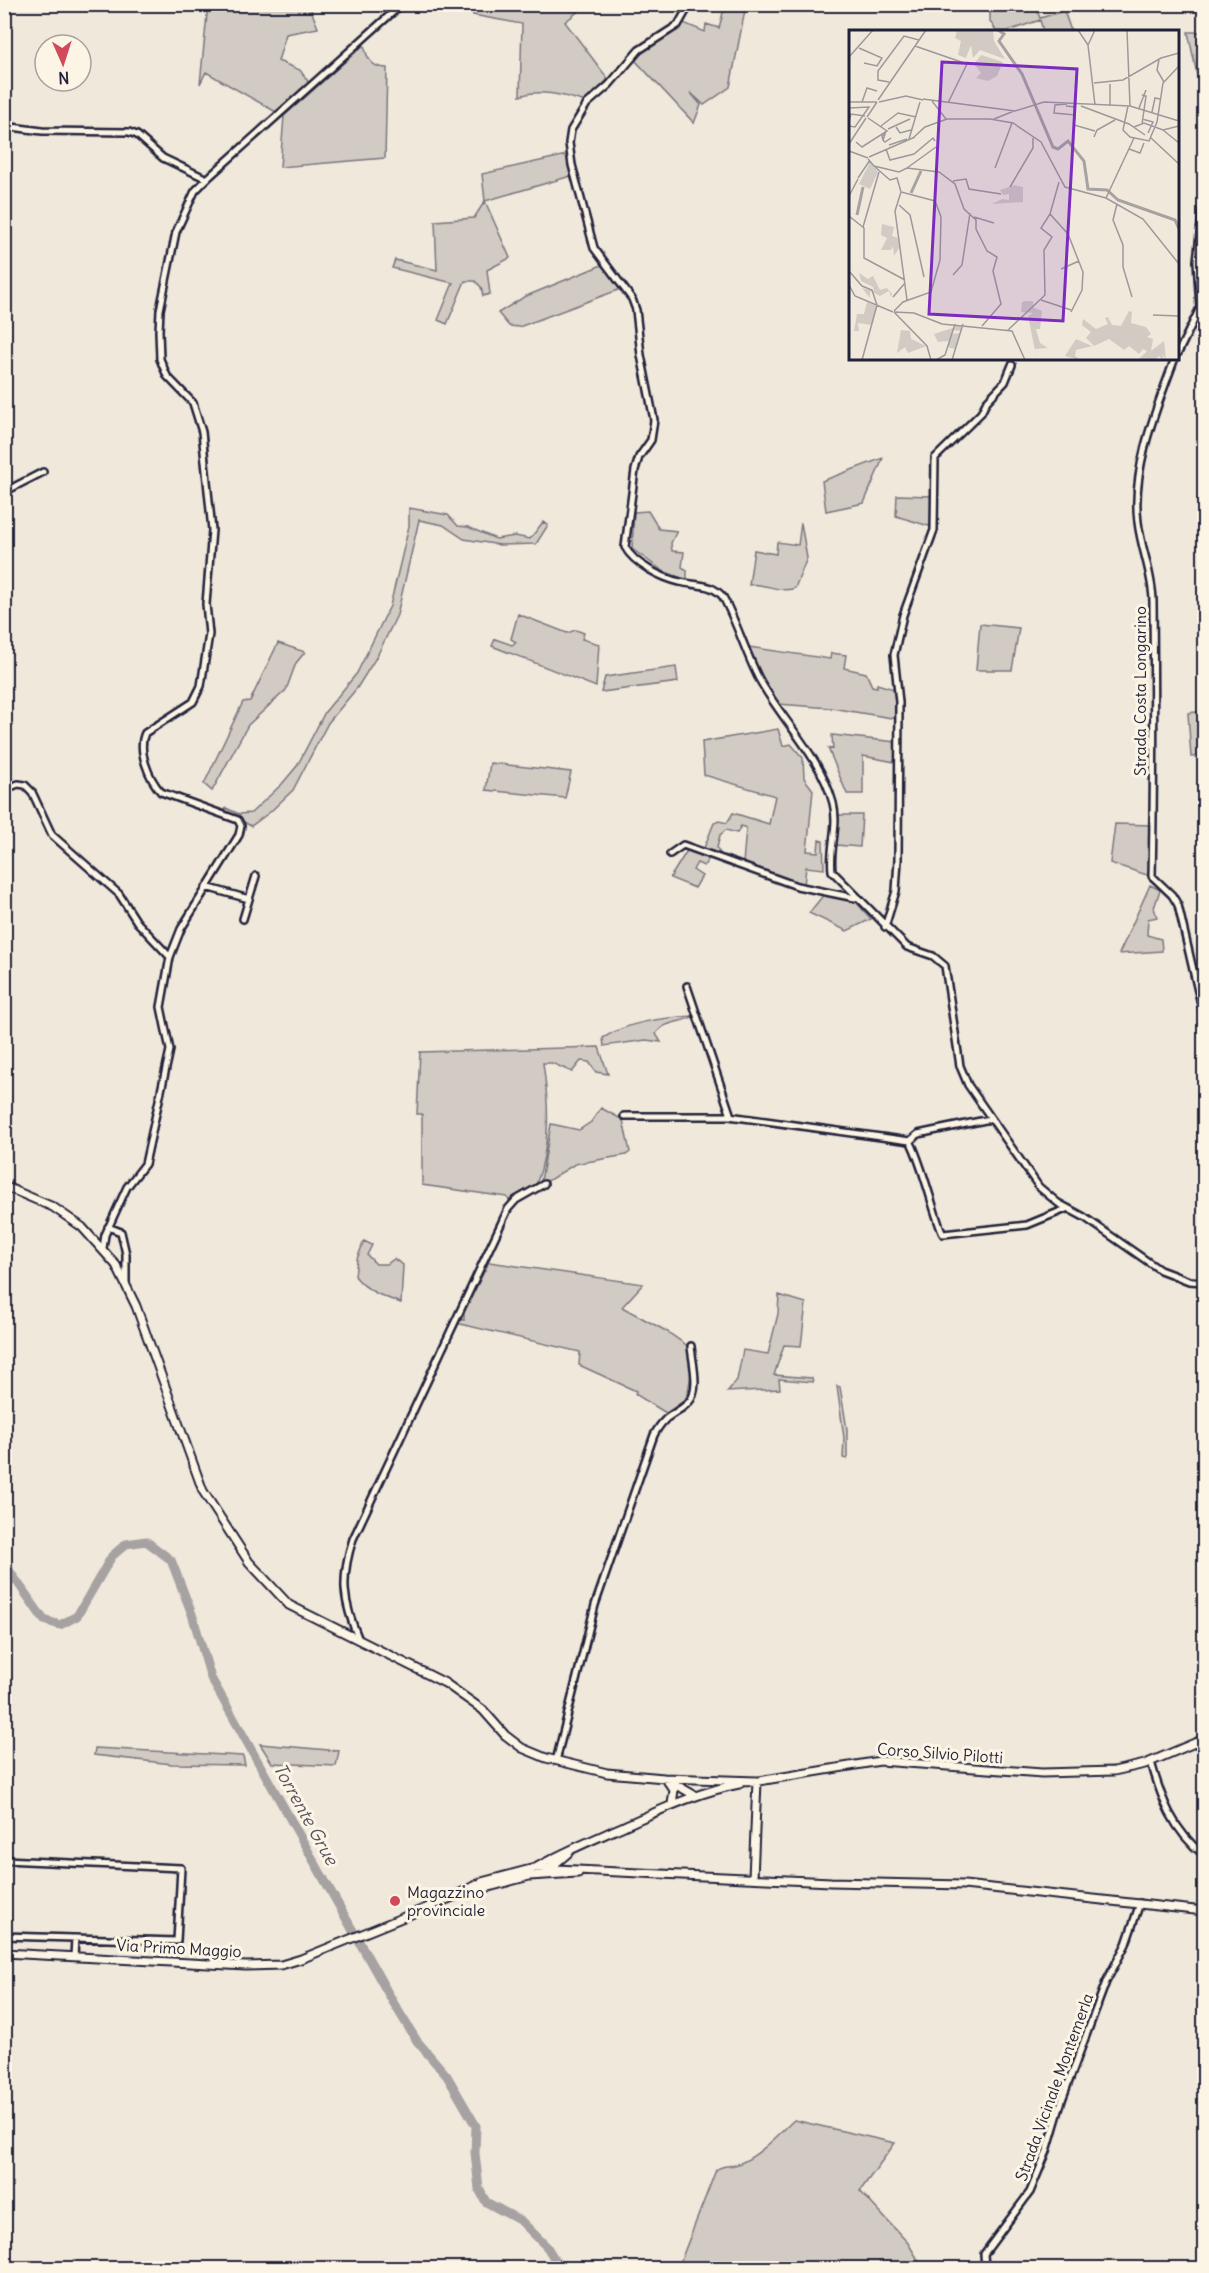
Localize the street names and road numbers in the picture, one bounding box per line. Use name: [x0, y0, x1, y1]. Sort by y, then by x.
street label: Strada Costa Longarino: [1130, 606, 1150, 776]
street label: Corso Silvio Pilotti: [876, 1739, 1004, 1767]
street label: Via Primo Maggio: [116, 1935, 242, 1961]
street label: Strada Vicinale Montemerla: [1011, 1990, 1097, 2184]

